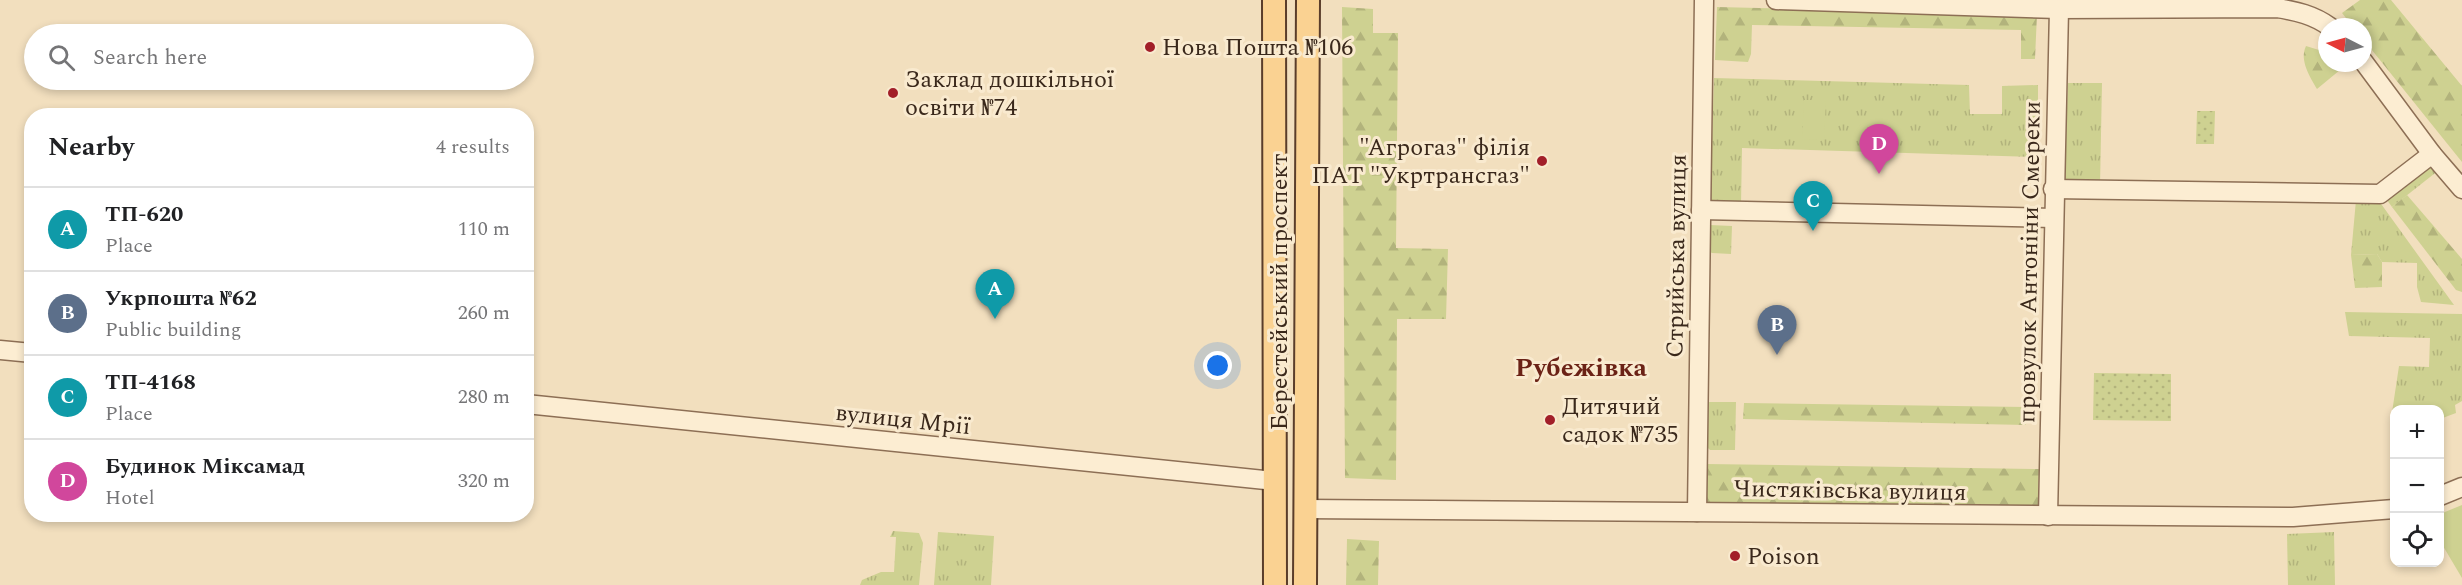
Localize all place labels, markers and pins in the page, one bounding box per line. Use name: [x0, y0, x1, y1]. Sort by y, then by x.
place label: Нова Пошта №106: [1162, 30, 1353, 66]
marker: Нова Пошта №106: [1143, 40, 1157, 54]
place label: Заклад дошкільної освіти №74: [905, 62, 1115, 126]
marker: Заклад дошкільної освіти №74: [886, 86, 900, 100]
pin: D: [1860, 124, 1898, 174]
place label: "Агрогаз" філія ПАТ "Укртрансгаз": [1312, 130, 1530, 194]
marker: "Агрогаз" філія ПАТ "Укртрансгаз": [1535, 154, 1549, 168]
pin: C: [1794, 182, 1832, 231]
pin: A: [976, 270, 1014, 319]
pin: B: [1758, 306, 1796, 355]
place label: Дитячий садок №735: [1562, 389, 1678, 453]
marker: Дитячий садок №735: [1543, 413, 1557, 427]
place label: Poison: [1747, 539, 1820, 575]
marker: Poison: [1728, 549, 1742, 563]

